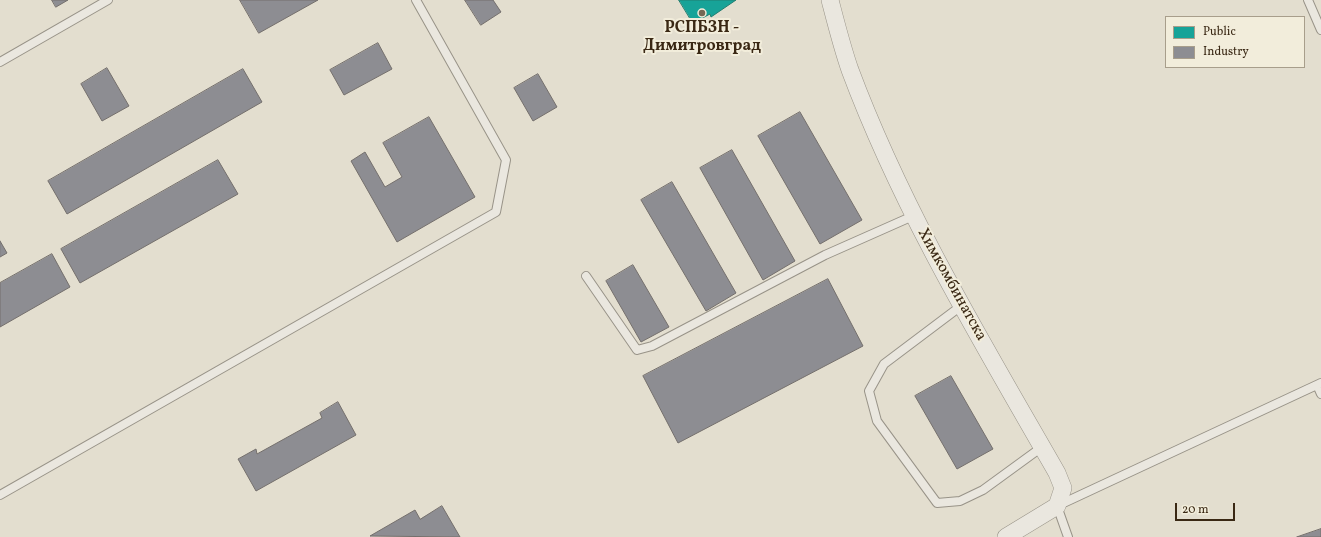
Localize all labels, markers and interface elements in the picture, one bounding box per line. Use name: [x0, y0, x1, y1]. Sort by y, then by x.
marker: РСПБЗН - Димитровград: [697, 8, 707, 18]
legend: [1165, 16, 1305, 68]
place label: РСПБЗН - Димитровград: [643, 19, 761, 57]
text: Public: [1203, 24, 1236, 40]
text: Industry: [1203, 44, 1249, 60]
street label: Химкомбинатска: [912, 225, 990, 345]
scale bar: [1177, 495, 1237, 521]
text: 20 m: [1182, 502, 1209, 518]

